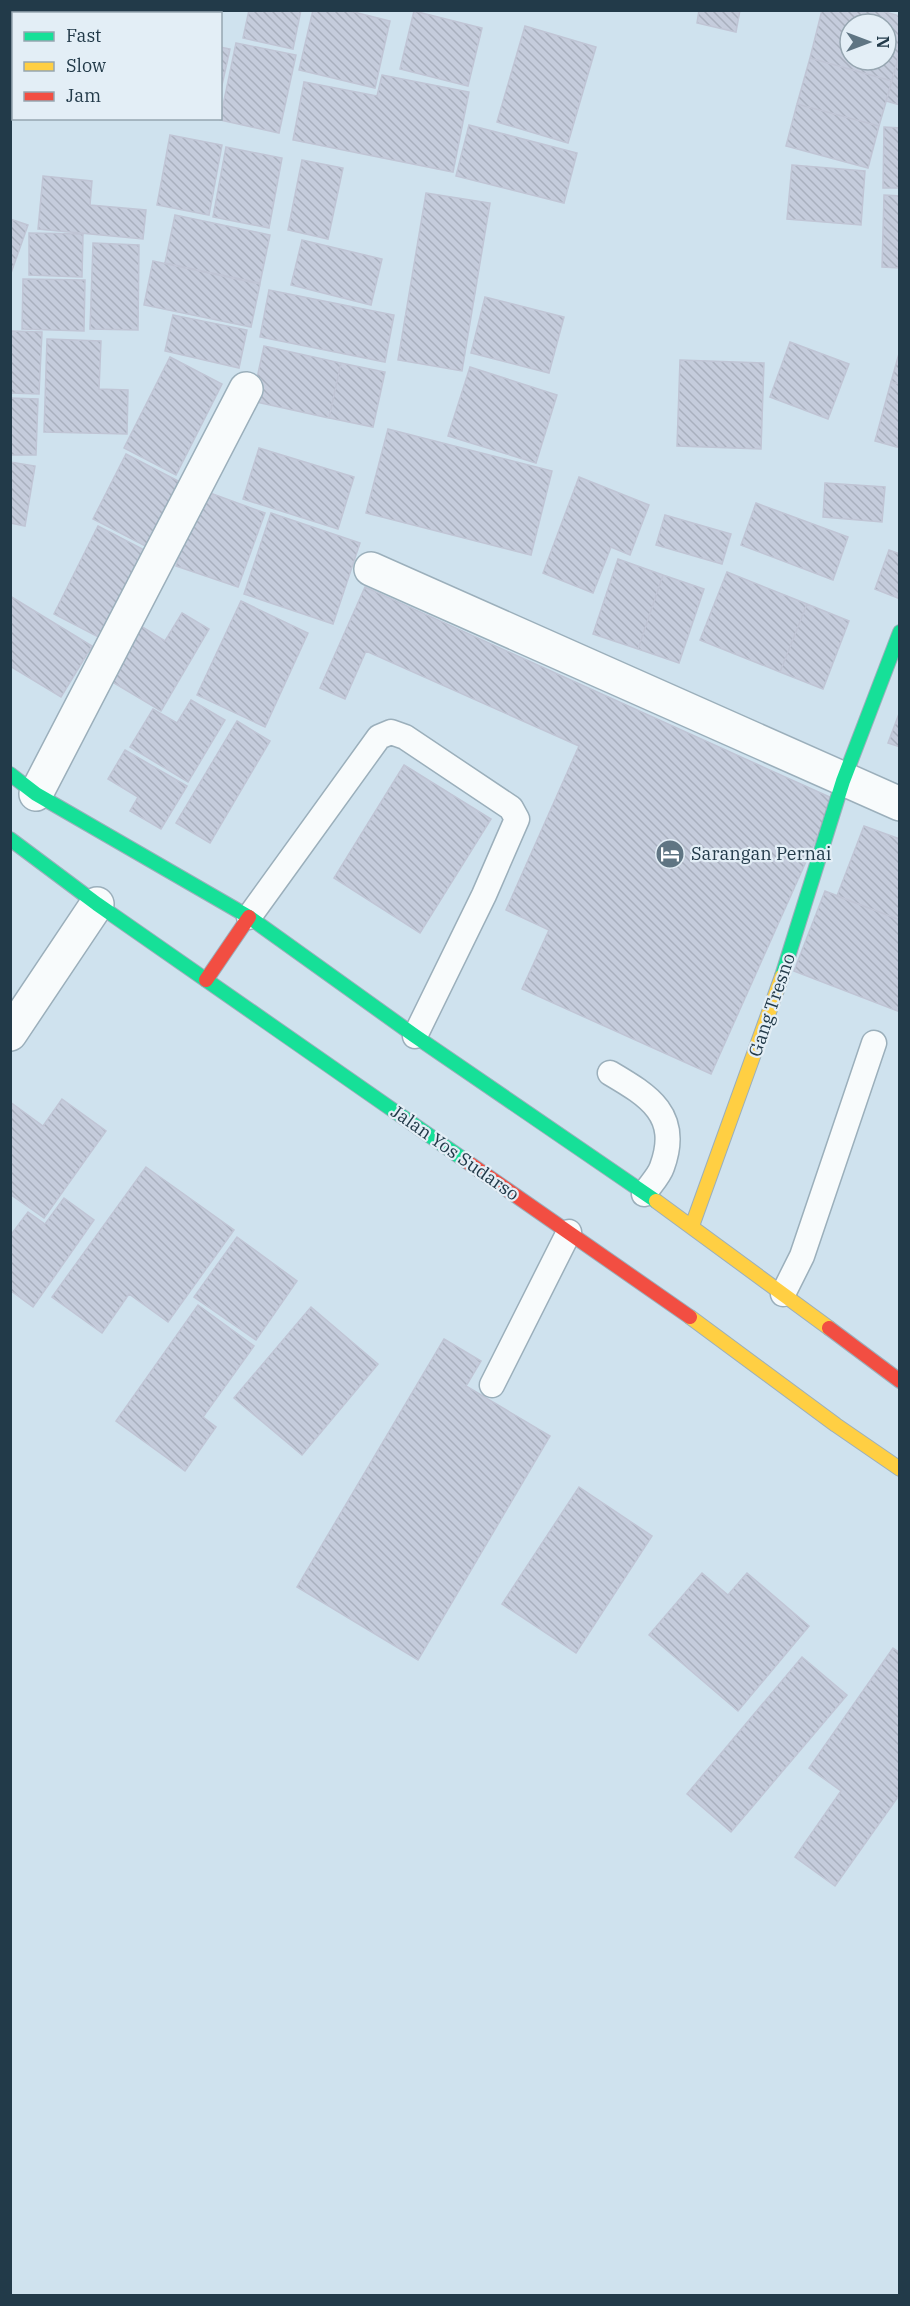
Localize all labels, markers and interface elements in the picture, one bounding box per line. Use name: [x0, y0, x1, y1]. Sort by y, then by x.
legend: [12, 12, 222, 120]
north arrow: [838, 12, 898, 72]
text: Fast: [66, 24, 101, 47]
text: N: [873, 36, 893, 48]
text: Slow: [66, 54, 106, 77]
text: Jam: [66, 84, 101, 107]
hotel icon: Sarangan Pernai: [654, 838, 686, 870]
place label: Sarangan Pernai: [691, 842, 832, 865]
street label: Gang Tresno: [743, 950, 800, 1060]
street label: Jalan Yos Sudarso: [387, 1100, 524, 1205]

